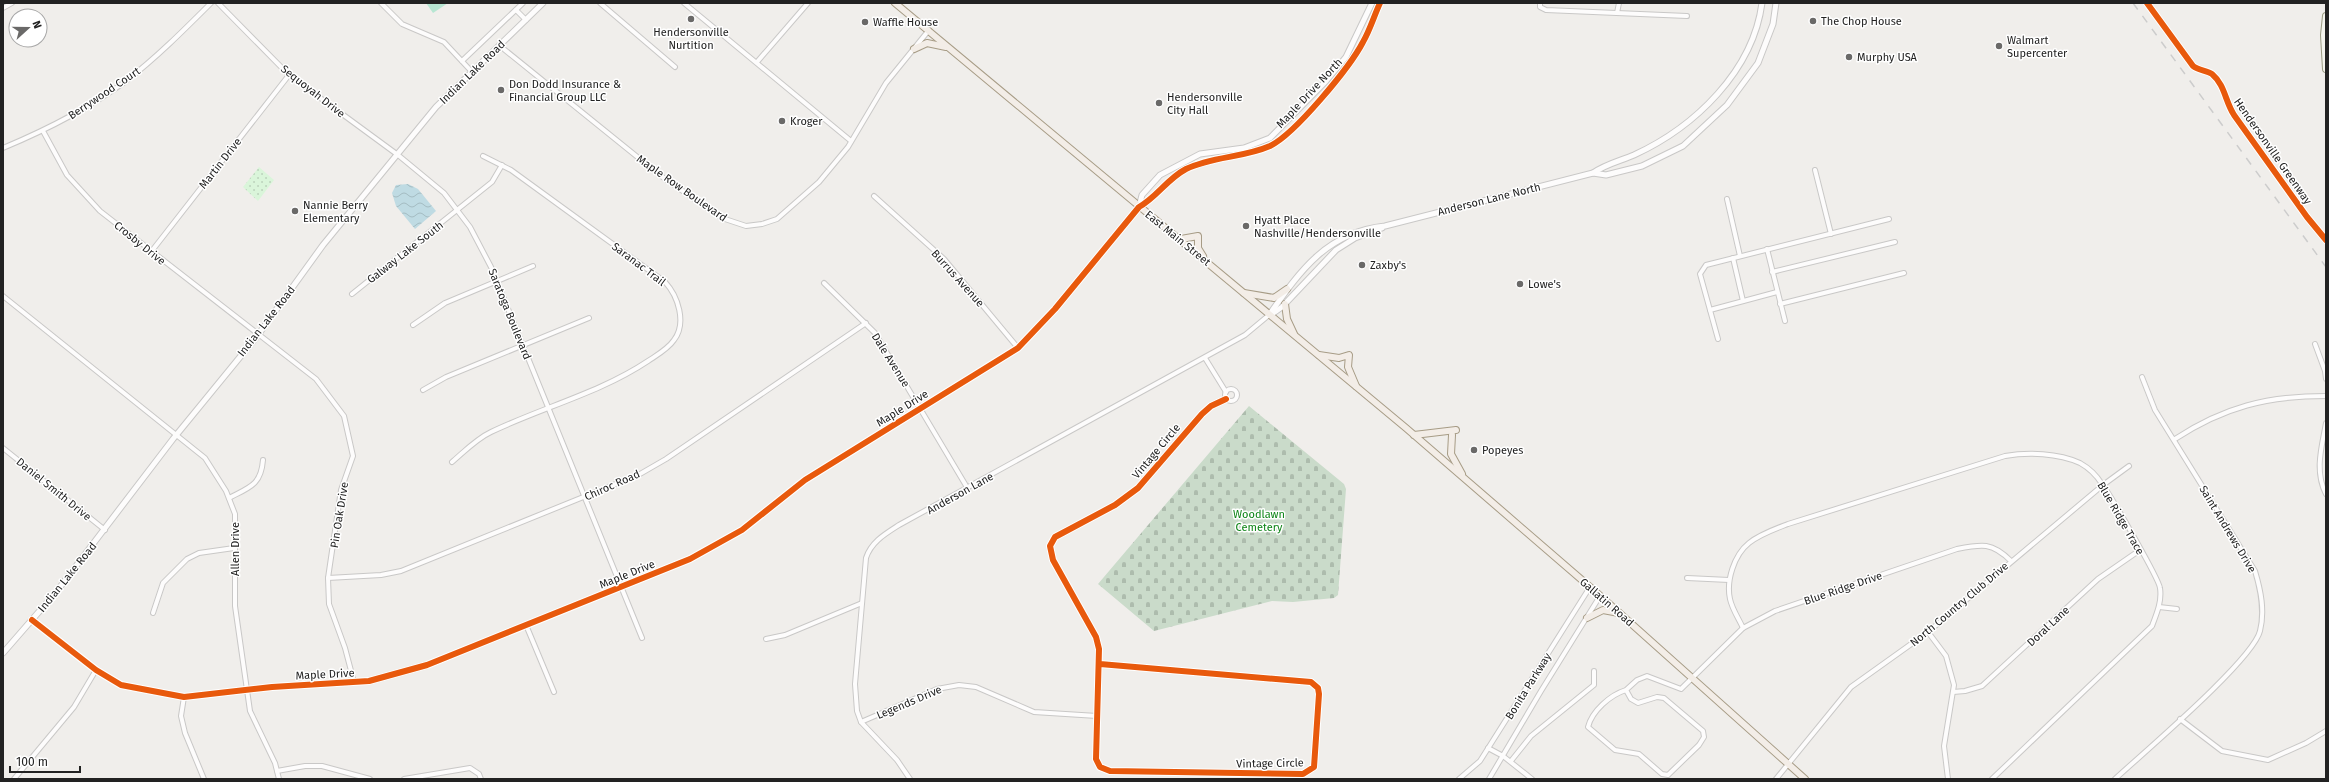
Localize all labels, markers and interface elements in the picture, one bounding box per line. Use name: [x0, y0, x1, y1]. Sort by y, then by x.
north arrow: [8, 8, 48, 48]
marker: Hendersonville Nurtition: [686, 14, 696, 24]
place label: The Chop House: [1821, 15, 1902, 28]
place label: Waffle House: [873, 16, 938, 29]
marker: The Chop House: [1808, 16, 1818, 26]
marker: Waffle House: [860, 17, 870, 27]
text: N: [29, 19, 44, 30]
place label: Hendersonville Nurtition: [653, 26, 729, 52]
place label: Walmart Supercenter: [2007, 34, 2068, 60]
street label: Indian Lake Road: [437, 38, 508, 107]
marker: Walmart Supercenter: [1994, 41, 2004, 51]
place label: Murphy USA: [1857, 51, 1918, 64]
marker: Murphy USA: [1844, 52, 1854, 62]
street label: Maple Drive North: [1274, 56, 1345, 131]
street label: Sequoyah Drive: [278, 62, 347, 120]
street label: Berrywood Court: [66, 65, 143, 122]
place label: Don Dodd Insurance & Financial Group LLC: [509, 78, 621, 104]
marker: Don Dodd Insurance & Financial Group LLC: [496, 85, 506, 95]
place label: Hendersonville City Hall: [1167, 91, 1242, 117]
street label: Hendersonville Greenway: [2231, 96, 2315, 207]
marker: Hendersonville City Hall: [1154, 98, 1164, 108]
place label: Kroger: [790, 115, 823, 128]
marker: Kroger: [777, 116, 787, 126]
street label: Martin Drive: [196, 135, 244, 191]
street label: Maple Row Boulevard: [634, 152, 729, 224]
street label: Anderson Lane North: [1436, 180, 1542, 219]
place label: Nannie Berry Elementary: [303, 199, 369, 225]
marker: Nannie Berry Elementary: [290, 206, 300, 216]
street label: East Main Street: [1142, 208, 1213, 269]
place label: Hyatt Place Nashville/Hendersonville: [1254, 214, 1381, 240]
street label: Crosby Drive: [111, 219, 168, 268]
street label: Galway Lake South: [365, 219, 446, 286]
marker: Hyatt Place Nashville/Hendersonville: [1241, 221, 1251, 231]
street label: Saranac Trail: [609, 240, 668, 289]
street label: Burrus Avenue: [929, 247, 987, 310]
place label: Zaxby's: [1370, 259, 1406, 272]
marker: Zaxby's: [1357, 260, 1367, 270]
street label: Saratoga Boulevard: [485, 267, 534, 362]
place label: Lowe's: [1528, 278, 1561, 291]
marker: Lowe's: [1515, 279, 1525, 289]
street label: Indian Lake Road: [235, 283, 298, 359]
street label: Dale Avenue: [869, 331, 912, 390]
street label: Maple Drive: [874, 387, 931, 430]
street label: Vintage Circle: [1130, 421, 1183, 481]
place label: Popeyes: [1482, 444, 1523, 457]
marker: Popeyes: [1469, 445, 1479, 455]
street label: Daniel Smith Drive: [14, 455, 94, 523]
street label: Chiroc Road: [582, 467, 642, 503]
street label: Anderson Lane: [925, 470, 996, 517]
street label: Blue Ridge Trace: [2094, 479, 2147, 557]
street label: Pin Oak Drive: [328, 481, 351, 549]
street label: Saint Andrews Drive: [2196, 483, 2259, 575]
park label: Woodlawn Cemetery: [1233, 508, 1285, 534]
street label: Allen Drive: [229, 522, 242, 576]
street label: Indian Lake Road: [35, 540, 99, 615]
street label: Maple Drive: [597, 557, 657, 592]
street label: North Country Club Drive: [1908, 559, 2011, 649]
street label: Blue Ridge Drive: [1802, 569, 1884, 608]
street label: Gallatin Road: [1577, 575, 1636, 629]
street label: Doral Lane: [2024, 603, 2072, 649]
street label: Bonita Parkway: [1503, 650, 1554, 722]
street label: Maple Drive: [295, 666, 355, 683]
street label: Legends Drive: [875, 683, 944, 722]
scale bar: [10, 748, 80, 774]
text: 100 m: [16, 755, 48, 769]
street label: Vintage Circle: [1236, 756, 1304, 771]

